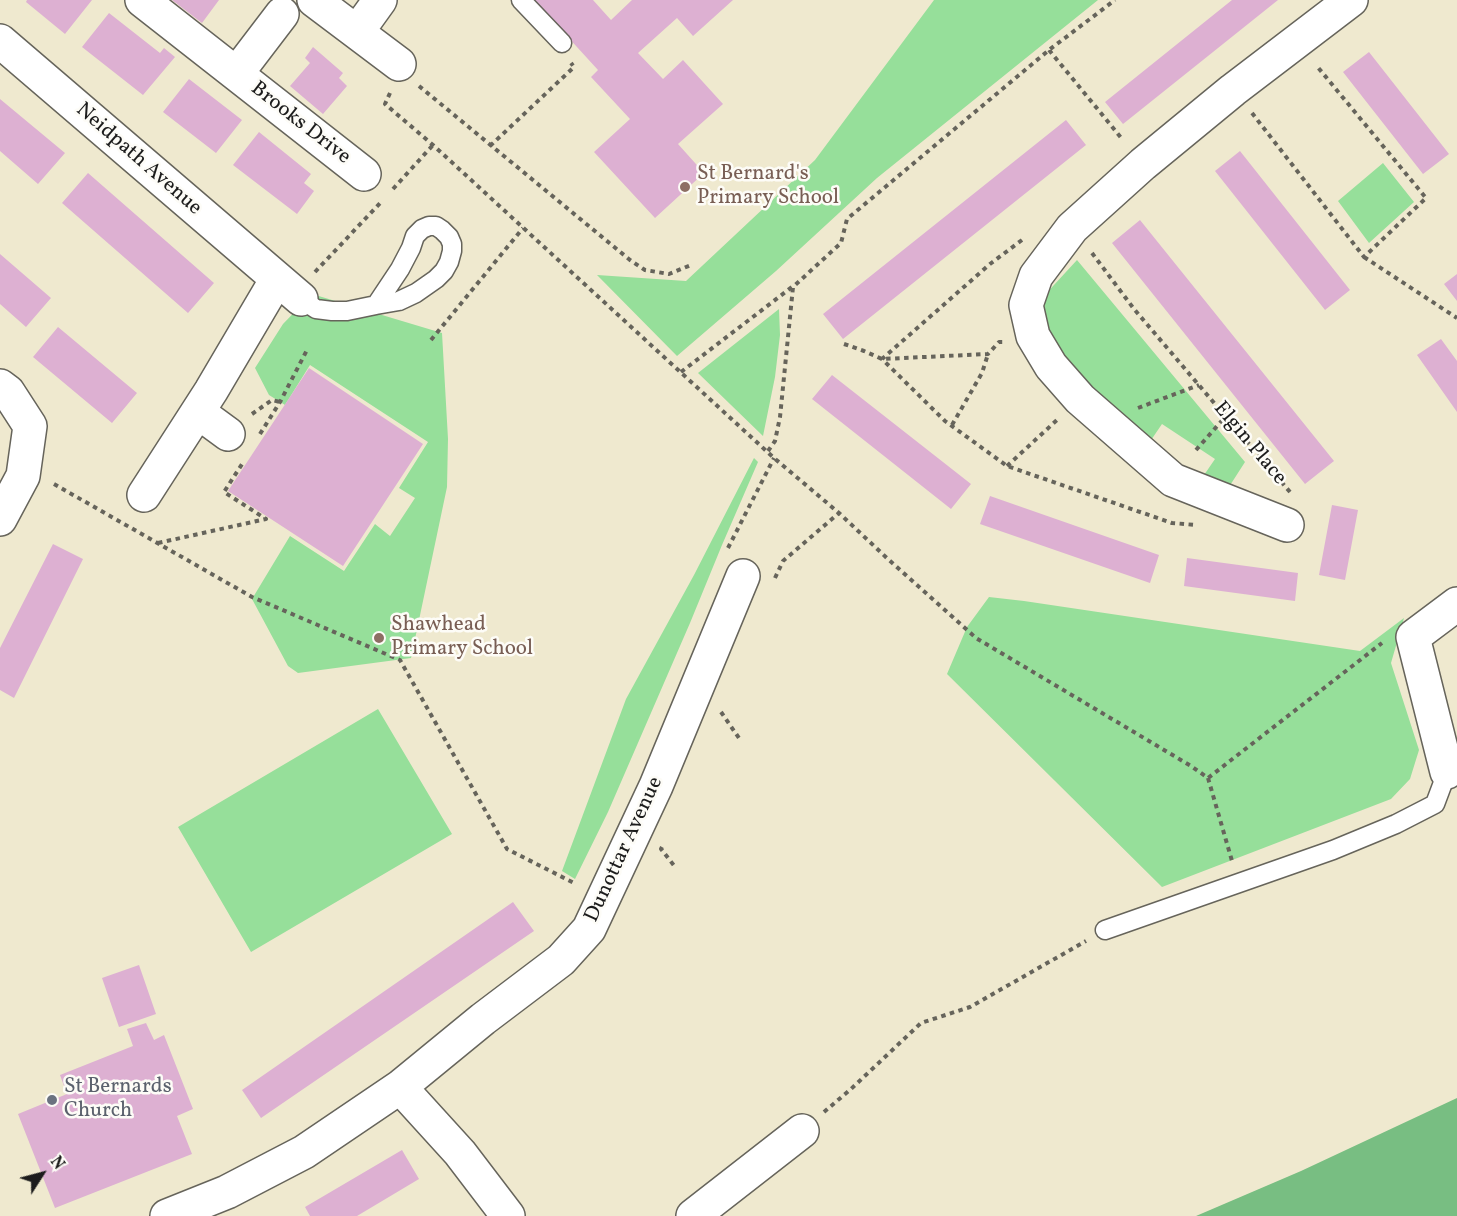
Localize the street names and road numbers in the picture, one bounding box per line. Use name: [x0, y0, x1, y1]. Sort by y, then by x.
street label: Brooks Drive: [245, 77, 355, 171]
street label: Neidpath Avenue: [70, 98, 206, 222]
street label: Elgin Place: [1207, 397, 1291, 491]
street label: Dunottar Avenue: [580, 773, 670, 927]

